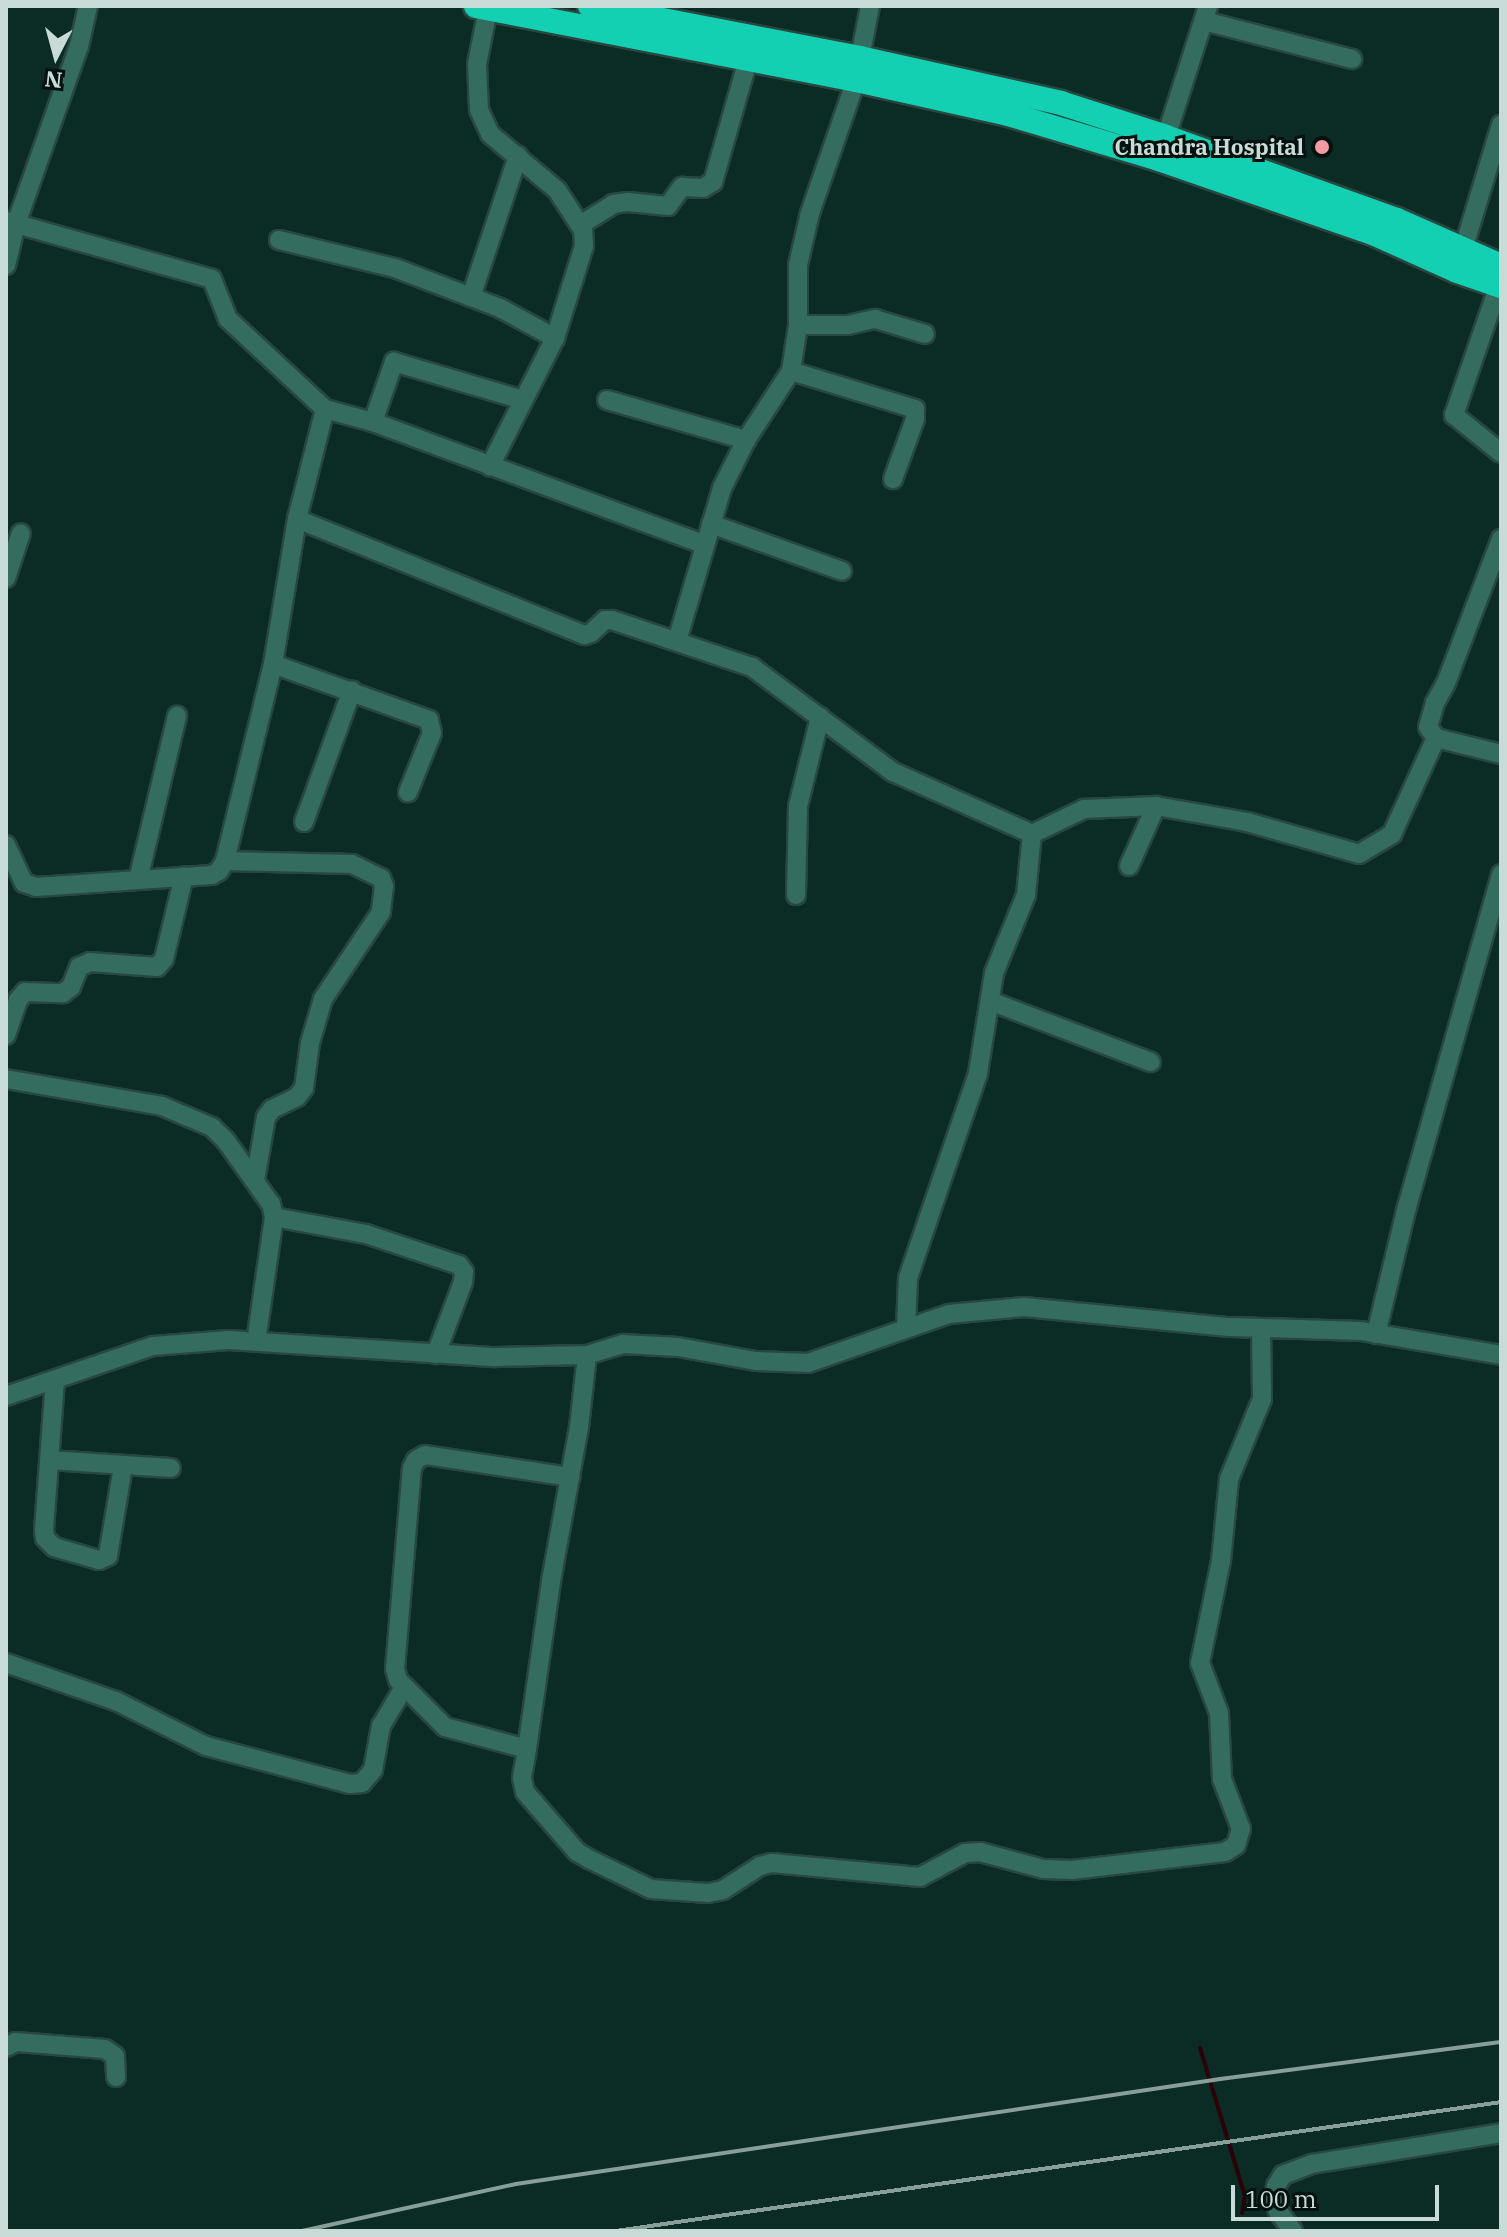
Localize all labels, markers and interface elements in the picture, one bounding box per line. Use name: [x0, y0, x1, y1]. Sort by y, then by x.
north arrow: [16, 16, 96, 96]
text: N: [43, 65, 64, 96]
place label: Chandra Hospital: [1114, 134, 1304, 160]
marker: Chandra Hospital: [1311, 136, 1333, 158]
scale bar: [1235, 2169, 1443, 2219]
text: 100 m: [1245, 2183, 1317, 2215]

